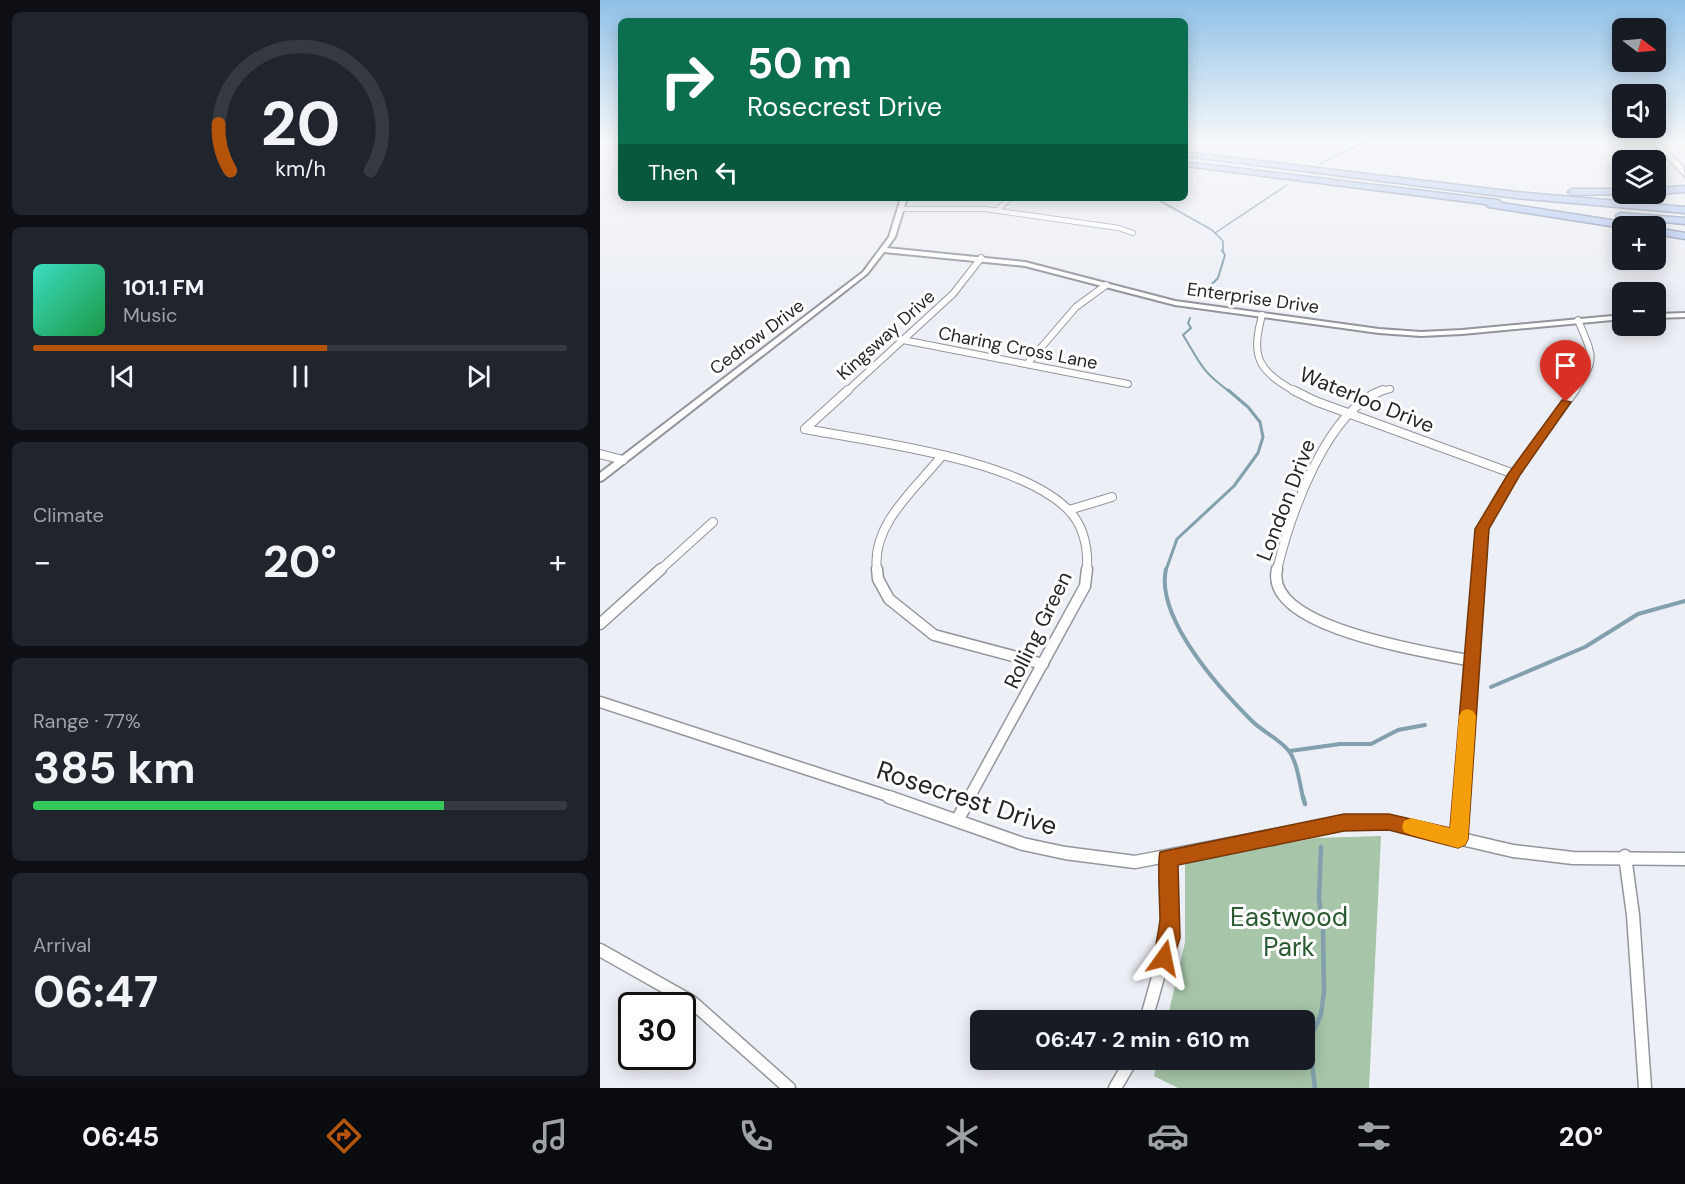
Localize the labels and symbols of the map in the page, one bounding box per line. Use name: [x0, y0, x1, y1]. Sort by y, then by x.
north arrow: [1612, 18, 1666, 72]
street label: Enterprise Drive: [1185, 277, 1321, 319]
street label: Kingsway Drive: [832, 285, 940, 385]
street label: Cedrow Drive: [705, 294, 809, 380]
street label: Charing Cross Lane: [936, 321, 1100, 375]
pin: [1540, 340, 1591, 402]
street label: Waterloo Drive: [1295, 360, 1439, 440]
street label: London Drive: [1250, 435, 1322, 565]
street label: Rolling Green: [998, 567, 1078, 693]
street label: Rosecrest Drive: [872, 753, 1062, 843]
park label: Eastwood Park: [1230, 900, 1348, 964]
position arrow: [1132, 926, 1196, 990]
speed limit sign: 30: [618, 992, 696, 1070]

